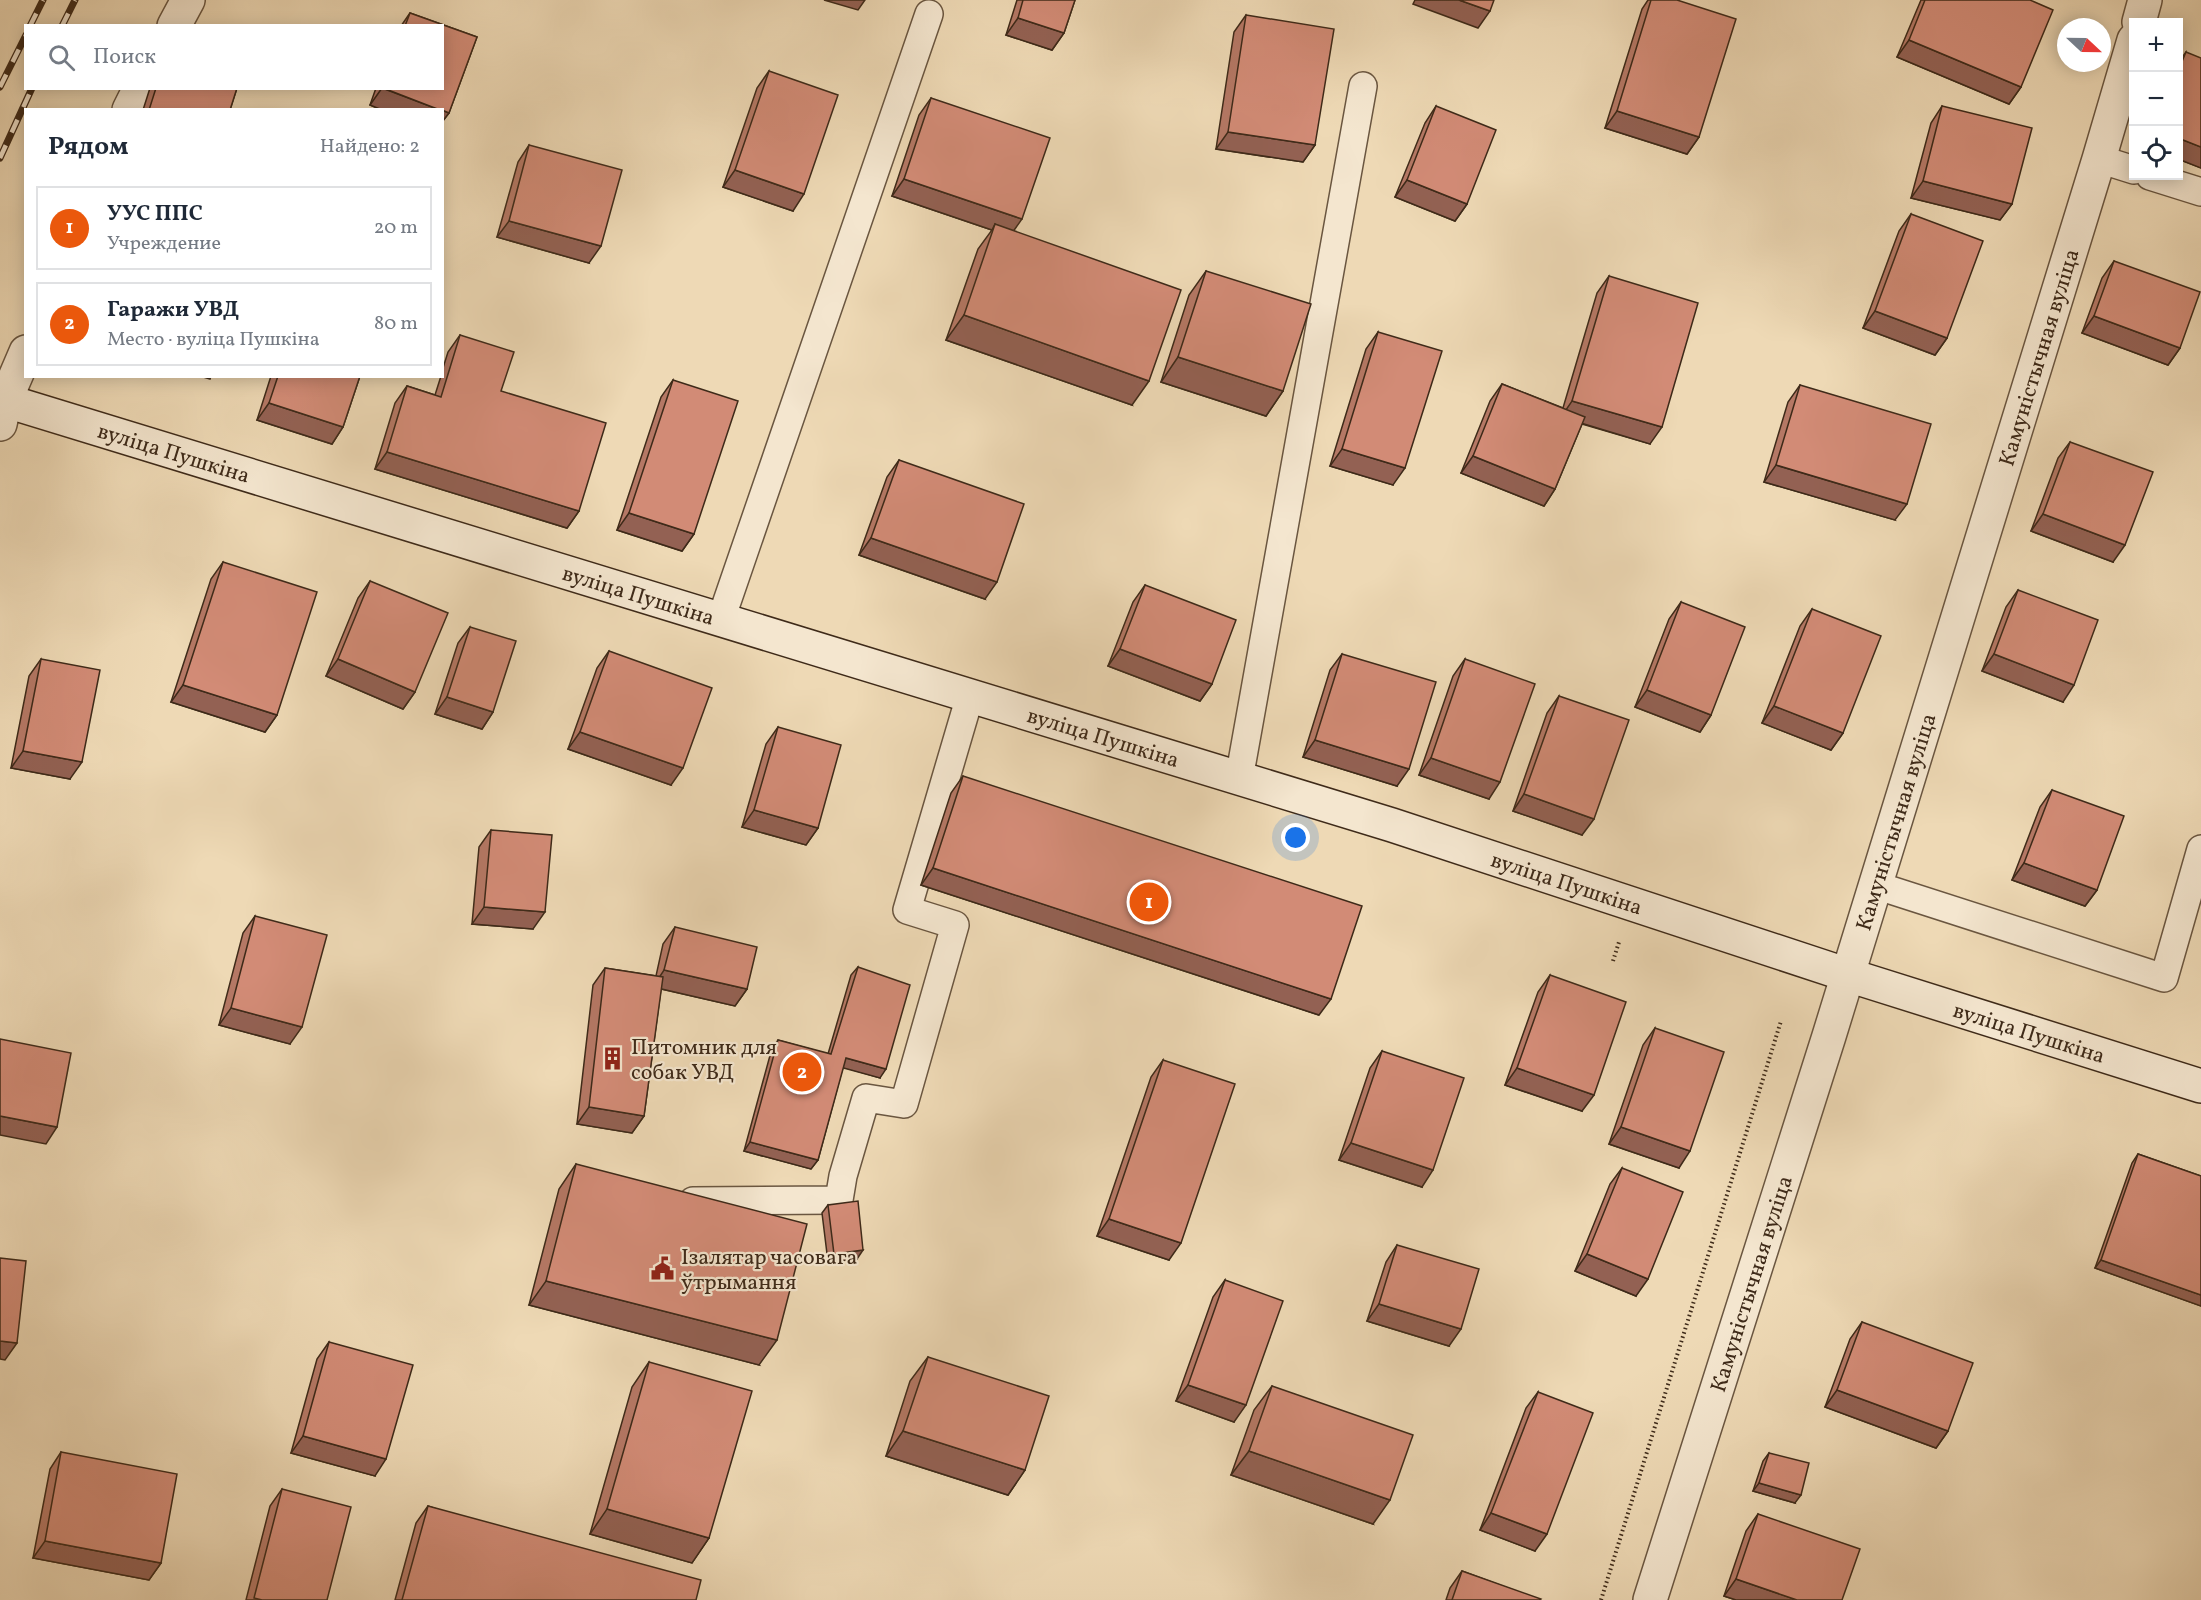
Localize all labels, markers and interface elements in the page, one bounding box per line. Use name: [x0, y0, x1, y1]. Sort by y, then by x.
north arrow: [2057, 18, 2111, 72]
map controls: [2129, 18, 2183, 180]
button: +: [2129, 18, 2183, 72]
search box: [24, 24, 444, 90]
icon: search: [45, 41, 78, 74]
text: Поиск: [93, 42, 156, 73]
button: −: [2129, 72, 2183, 126]
button: locate: [2129, 126, 2183, 180]
text: Рядом: [48, 129, 128, 165]
text: Найдено: 2: [320, 133, 420, 161]
text: УУС ППС: [107, 199, 203, 230]
text: 1: [65, 214, 74, 242]
text: 20 m: [374, 214, 418, 242]
text: Учреждение: [107, 230, 221, 258]
street label: Камуністычная вуліца: [1992, 245, 2088, 470]
text: Гаражи УВД: [107, 295, 239, 326]
text: 2: [64, 310, 75, 338]
text: 80 m: [374, 310, 418, 338]
text: Место · вуліца Пушкіна: [107, 326, 320, 354]
street label: вуліца Пушкіна: [93, 417, 253, 493]
street label: вуліца Пушкіна: [558, 559, 718, 635]
street label: вуліца Пушкіна: [1023, 701, 1183, 777]
street label: Камуністычная вуліца: [1849, 710, 1945, 935]
your location: [1281, 823, 1310, 852]
street label: вуліца Пушкіна: [1486, 846, 1646, 924]
pin: 1: [1130, 880, 1168, 924]
street label: вуліца Пушкіна: [1949, 996, 2109, 1073]
place label: Питомник для собак УВД: [631, 1033, 777, 1089]
building icon: Питомник для собак УВД: [600, 1046, 626, 1072]
pin: 2: [782, 1050, 822, 1094]
street label: Камуністычная вуліца: [1704, 1172, 1802, 1397]
place label: Ізалятар часовага ўтрымання: [681, 1243, 858, 1299]
public building icon: Ізалятар часовага ўтрымання: [650, 1256, 676, 1282]

